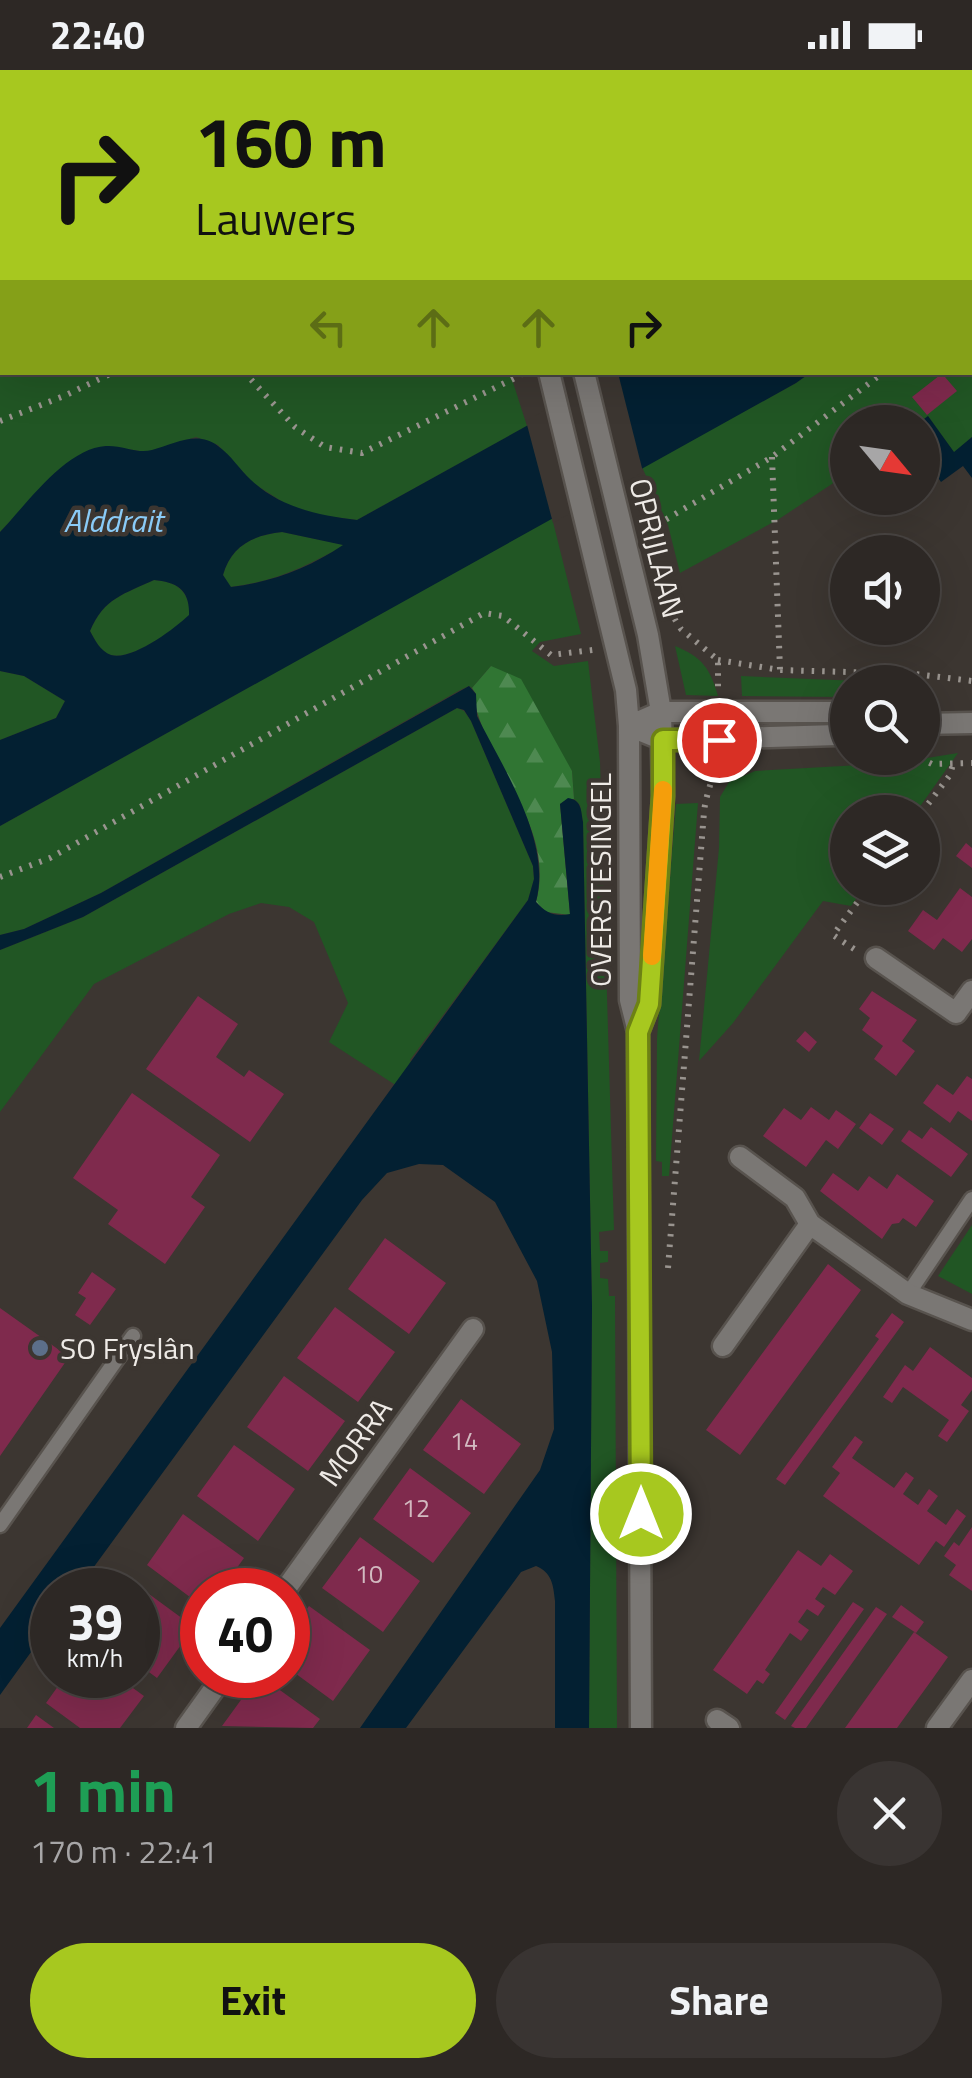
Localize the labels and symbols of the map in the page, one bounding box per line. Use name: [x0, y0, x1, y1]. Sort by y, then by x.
north arrow: [830, 405, 940, 515]
street label: OPRIJLAAN: [617, 473, 697, 623]
water label: Alddrait: [63, 496, 166, 544]
pin: [677, 698, 762, 783]
street label: OVERSTESINGEL: [577, 773, 623, 987]
place label: SO Fryslân: [60, 1325, 195, 1371]
marker: SO Fryslân: [29, 1337, 51, 1359]
street label: MORRA: [307, 1388, 403, 1496]
house number: 14: [450, 1422, 478, 1460]
position arrow: [589, 1462, 693, 1566]
house number: 12: [402, 1489, 430, 1527]
house number: 10: [355, 1555, 383, 1593]
speed limit sign: 40: [180, 1568, 310, 1698]

